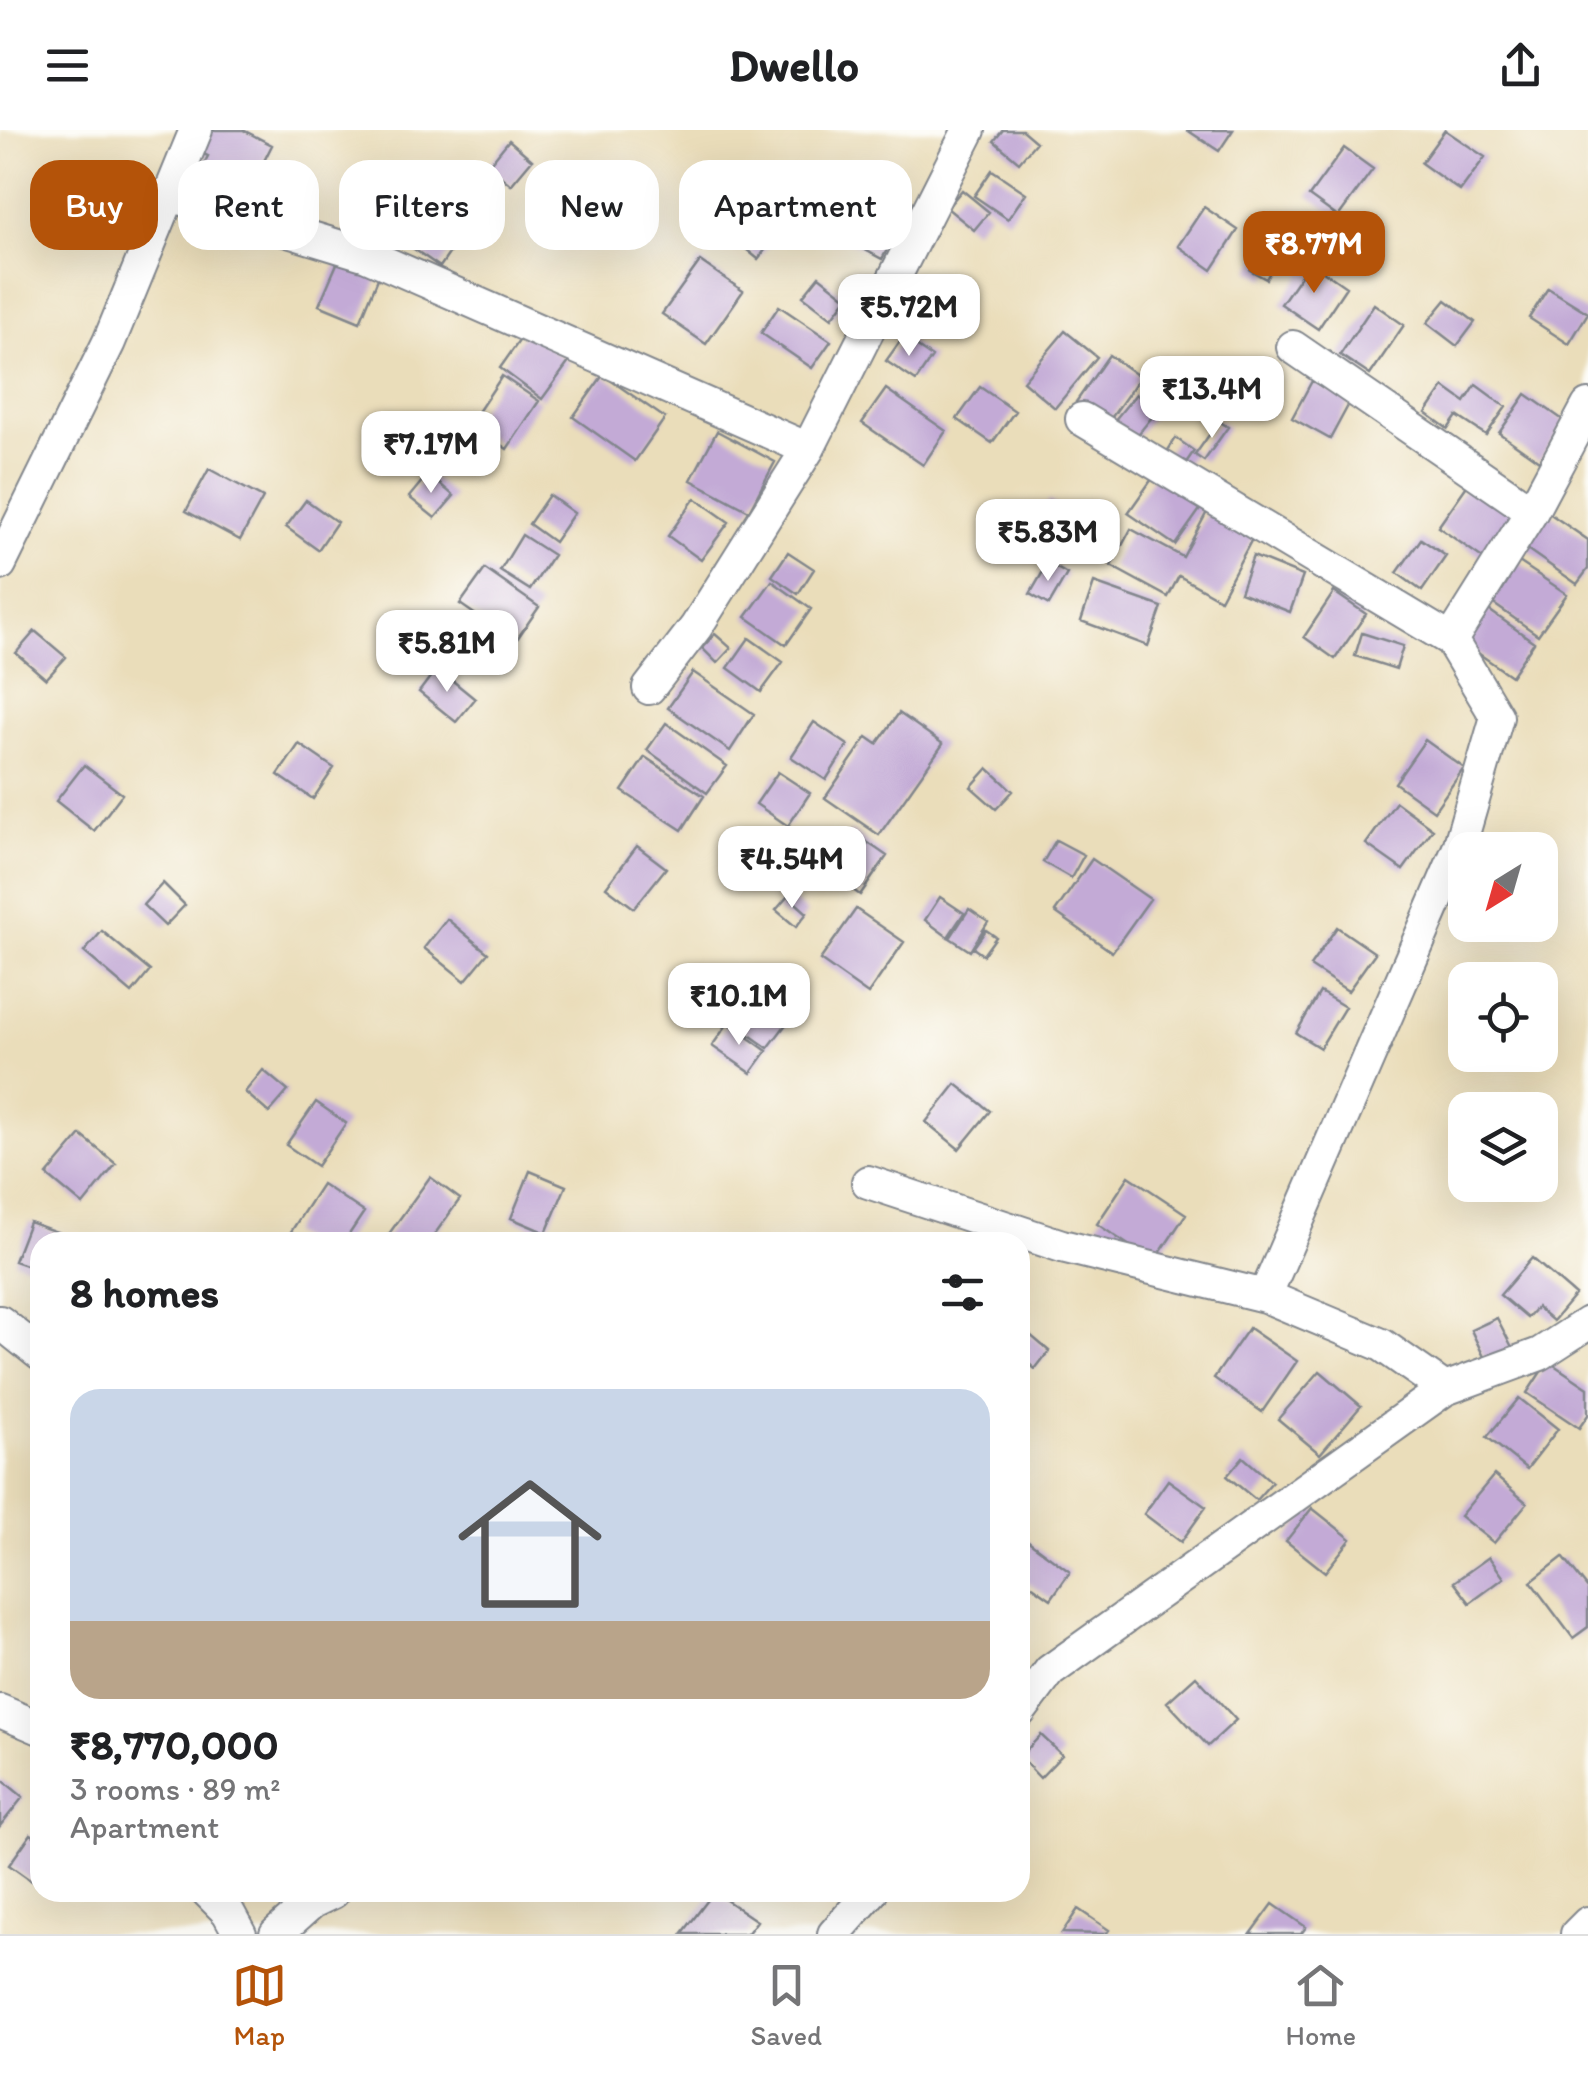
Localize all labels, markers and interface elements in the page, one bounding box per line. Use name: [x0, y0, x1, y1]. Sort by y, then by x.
icon: menu: [40, 38, 95, 93]
text: Dwello: [729, 38, 859, 92]
icon: share: [1493, 38, 1548, 93]
chip: Buy: [30, 160, 158, 250]
chip: Rent: [178, 160, 319, 250]
chip: Filters: [339, 160, 505, 250]
chip: New: [525, 160, 659, 250]
chip: Apartment: [679, 160, 912, 250]
pin: ₹8.77M: [1233, 211, 1395, 296]
text: ₹8.77M: [1265, 224, 1363, 262]
pin: ₹5.72M: [828, 274, 990, 359]
text: ₹5.72M: [860, 287, 958, 325]
pin: ₹13.4M: [1131, 356, 1293, 441]
text: ₹13.4M: [1162, 369, 1262, 407]
pin: ₹7.17M: [350, 411, 512, 496]
text: ₹7.17M: [383, 424, 479, 462]
pin: ₹5.83M: [967, 499, 1129, 584]
text: ₹5.83M: [998, 512, 1098, 550]
pin: ₹5.81M: [366, 610, 528, 695]
text: ₹5.81M: [398, 623, 496, 661]
pin: ₹4.54M: [711, 826, 873, 911]
north arrow: [1448, 832, 1558, 942]
map controls: [1448, 832, 1558, 1202]
text: ₹4.54M: [740, 839, 844, 877]
button: locate: [1448, 962, 1558, 1072]
pin: ₹10.1M: [658, 963, 820, 1048]
text: ₹10.1M: [690, 976, 788, 1014]
button: layers: [1448, 1092, 1558, 1202]
icon: filters: [935, 1265, 990, 1320]
text: 8 homes: [70, 1267, 219, 1318]
icon: home: [440, 1454, 620, 1634]
text: ₹8,770,000: [70, 1719, 279, 1770]
text: 3 rooms · 89 m²: [70, 1770, 281, 1808]
text: Apartment: [70, 1808, 219, 1846]
tab: Map: [232, 1958, 287, 2052]
tab: Saved: [750, 1958, 822, 2052]
tab: Home: [1286, 1958, 1356, 2052]

